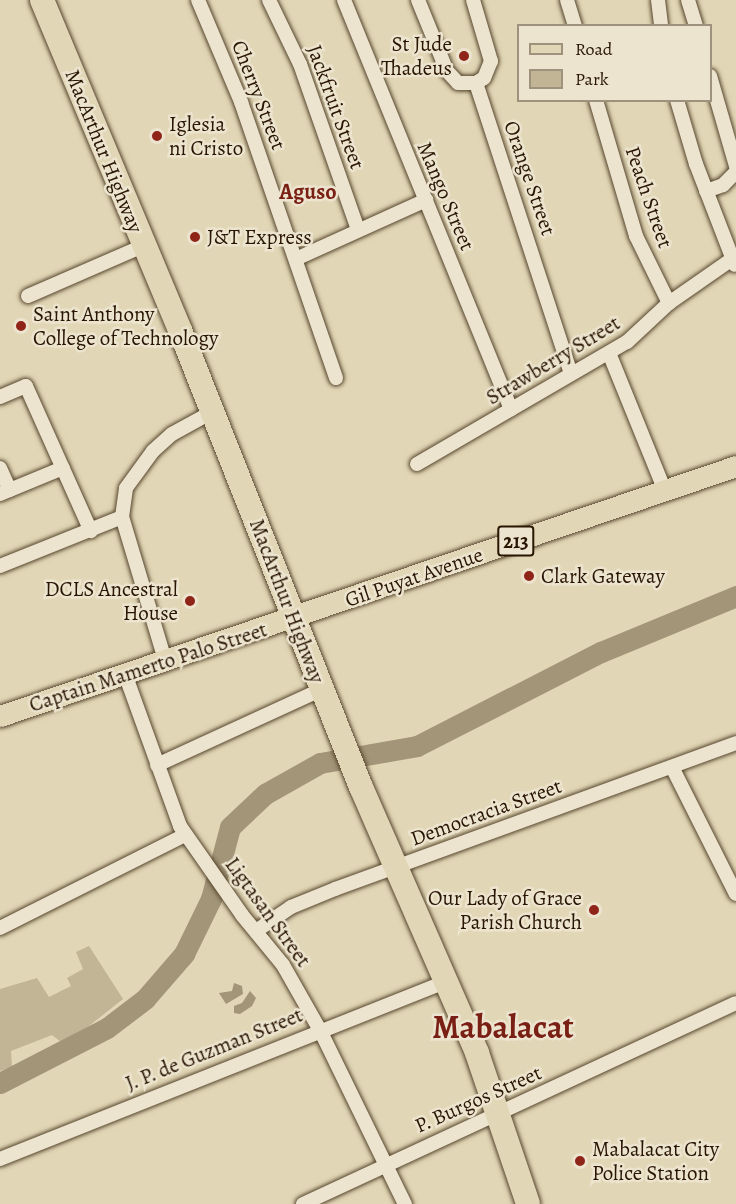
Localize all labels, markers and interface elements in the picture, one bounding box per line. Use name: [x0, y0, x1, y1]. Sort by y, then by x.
legend: [517, 24, 712, 102]
place label: St Jude Thadeus: [381, 31, 452, 81]
street label: Cherry Street: [227, 37, 291, 153]
text: Road: [575, 37, 612, 61]
street label: Jackfruit Street: [302, 41, 370, 173]
marker: St Jude Thadeus: [457, 49, 471, 63]
street label: MacArthur Highway: [60, 66, 148, 236]
text: Park: [575, 67, 609, 91]
place label: Iglesia ni Cristo: [169, 111, 243, 161]
street label: Orange Street: [499, 117, 561, 239]
marker: Iglesia ni Cristo: [150, 129, 164, 143]
street label: Mango Street: [412, 138, 480, 254]
street label: Peach Street: [620, 143, 678, 251]
district label: Aguso: [279, 180, 337, 206]
place label: J&T Express: [207, 224, 312, 250]
marker: J&T Express: [188, 230, 202, 244]
place label: Saint Anthony College of Technology: [33, 301, 218, 351]
street label: Strawberry Street: [481, 310, 625, 410]
marker: Saint Anthony College of Technology: [14, 319, 28, 333]
street label: MacArthur Highway: [244, 515, 330, 687]
road number: 213: [496, 524, 536, 558]
street label: Gil Puyat Avenue: [342, 542, 486, 612]
place label: Clark Gateway: [541, 563, 665, 589]
marker: Clark Gateway: [522, 569, 536, 583]
place label: DCLS Ancestral House: [45, 576, 178, 626]
marker: DCLS Ancestral House: [183, 594, 197, 608]
street label: Captain Mamerto Palo Street: [26, 617, 270, 717]
street label: Democracia Street: [407, 773, 565, 851]
street label: Ligtasan Street: [220, 852, 316, 972]
place label: Our Lady of Grace Parish Church: [428, 885, 582, 935]
marker: Our Lady of Grace Parish Church: [587, 903, 601, 917]
street label: J. P. de Guzman Street: [121, 1002, 307, 1096]
district label: Mabalacat: [432, 1007, 574, 1047]
street label: P. Burgos Street: [410, 1060, 546, 1138]
place label: Mabalacat City Police Station: [592, 1136, 719, 1186]
marker: Mabalacat City Police Station: [573, 1154, 587, 1168]

